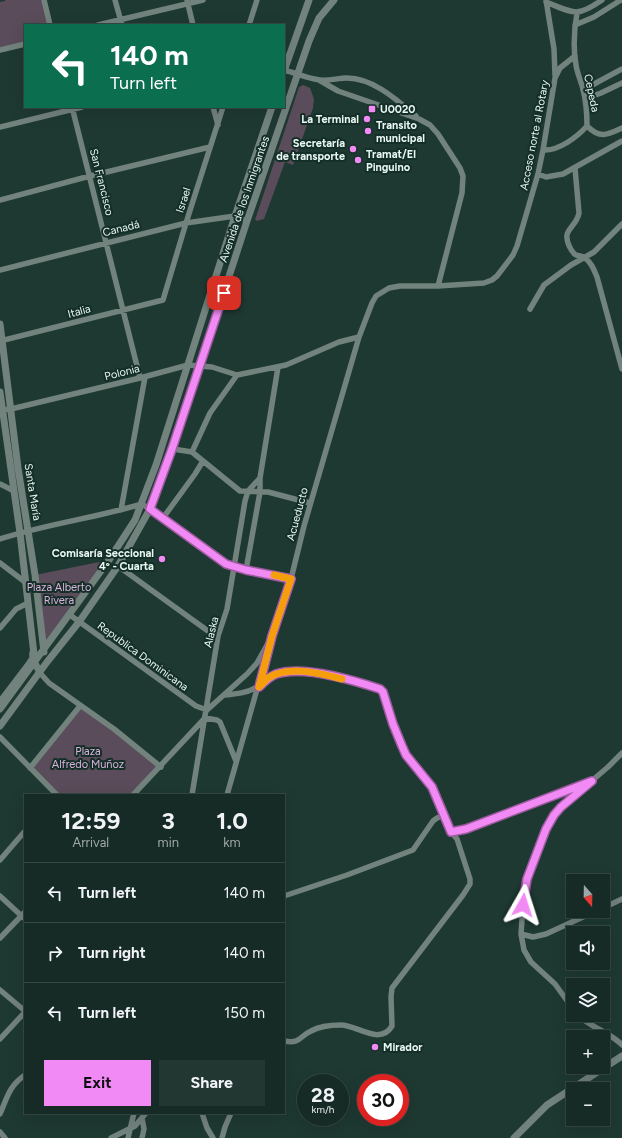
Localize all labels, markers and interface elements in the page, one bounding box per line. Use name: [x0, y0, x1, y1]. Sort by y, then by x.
text: 140 m: [110, 38, 189, 72]
icon: left: [44, 40, 96, 92]
text: Turn left: [110, 72, 177, 94]
street label: Cepeda: [581, 73, 602, 113]
street label: Acceso norte al Rotary: [517, 79, 552, 191]
place label: U0020: [380, 103, 416, 116]
marker: U0020: [367, 104, 377, 114]
place label: La Terminal: [301, 113, 359, 126]
marker: La Terminal: [362, 114, 372, 124]
place label: Transito municipal: [376, 119, 425, 145]
marker: Transito municipal: [363, 126, 373, 136]
street label: Avenida de los Inmigrantes: [217, 134, 272, 264]
place label: Secretaría de transporte: [276, 137, 345, 163]
marker: Secretaría de transporte: [348, 144, 358, 154]
street label: San Francisco: [87, 147, 116, 217]
place label: Tramat/El Pinguino: [366, 148, 416, 174]
marker: Tramat/El Pinguino: [353, 155, 363, 165]
street label: Israel: [173, 186, 194, 214]
street label: Canadá: [101, 218, 141, 239]
pin: [207, 276, 241, 310]
icon: arrive: [213, 282, 235, 304]
street label: Italia: [66, 302, 92, 321]
street label: Polonia: [103, 362, 141, 383]
street label: Santa María: [22, 463, 43, 522]
street label: Acueducto: [284, 486, 311, 542]
place label: Comisaría Seccional 4º - Cuarta: [52, 547, 154, 573]
marker: Comisaría Seccional 4º - Cuarta: [157, 554, 167, 564]
park label: Plaza Alberto Rivera: [27, 581, 91, 607]
street label: Alaska: [201, 615, 222, 649]
street label: Republica Dominicana: [95, 619, 191, 694]
park label: Plaza Alfredo Muñoz: [52, 745, 124, 771]
text: 12:59: [61, 806, 120, 835]
text: 3: [162, 806, 175, 835]
text: 1.0: [216, 806, 248, 835]
text: Arrival: [72, 835, 109, 850]
text: min: [158, 835, 179, 850]
text: km: [223, 835, 241, 850]
north arrow: [566, 874, 610, 918]
map controls: [566, 874, 610, 1126]
icon: left: [44, 882, 66, 904]
text: Turn left: [78, 884, 136, 902]
text: 140 m: [223, 884, 265, 902]
position arrow: [502, 884, 544, 926]
button: sound: [566, 926, 610, 970]
icon: right: [44, 942, 66, 964]
text: Turn right: [78, 944, 146, 962]
text: 140 m: [223, 944, 265, 962]
button: layers: [566, 978, 610, 1022]
icon: left: [44, 1002, 66, 1024]
text: Turn left: [78, 1004, 136, 1022]
text: 150 m: [224, 1004, 265, 1022]
button: +: [566, 1030, 610, 1074]
place label: Mirador: [383, 1041, 423, 1054]
marker: Mirador: [370, 1042, 380, 1052]
button: Exit: [44, 1060, 151, 1106]
button: Share: [159, 1060, 265, 1106]
speed limit sign: 30: [357, 1074, 409, 1126]
button: −: [566, 1082, 610, 1126]
text: 28: [311, 1083, 335, 1107]
text: km/h: [312, 1103, 334, 1116]

